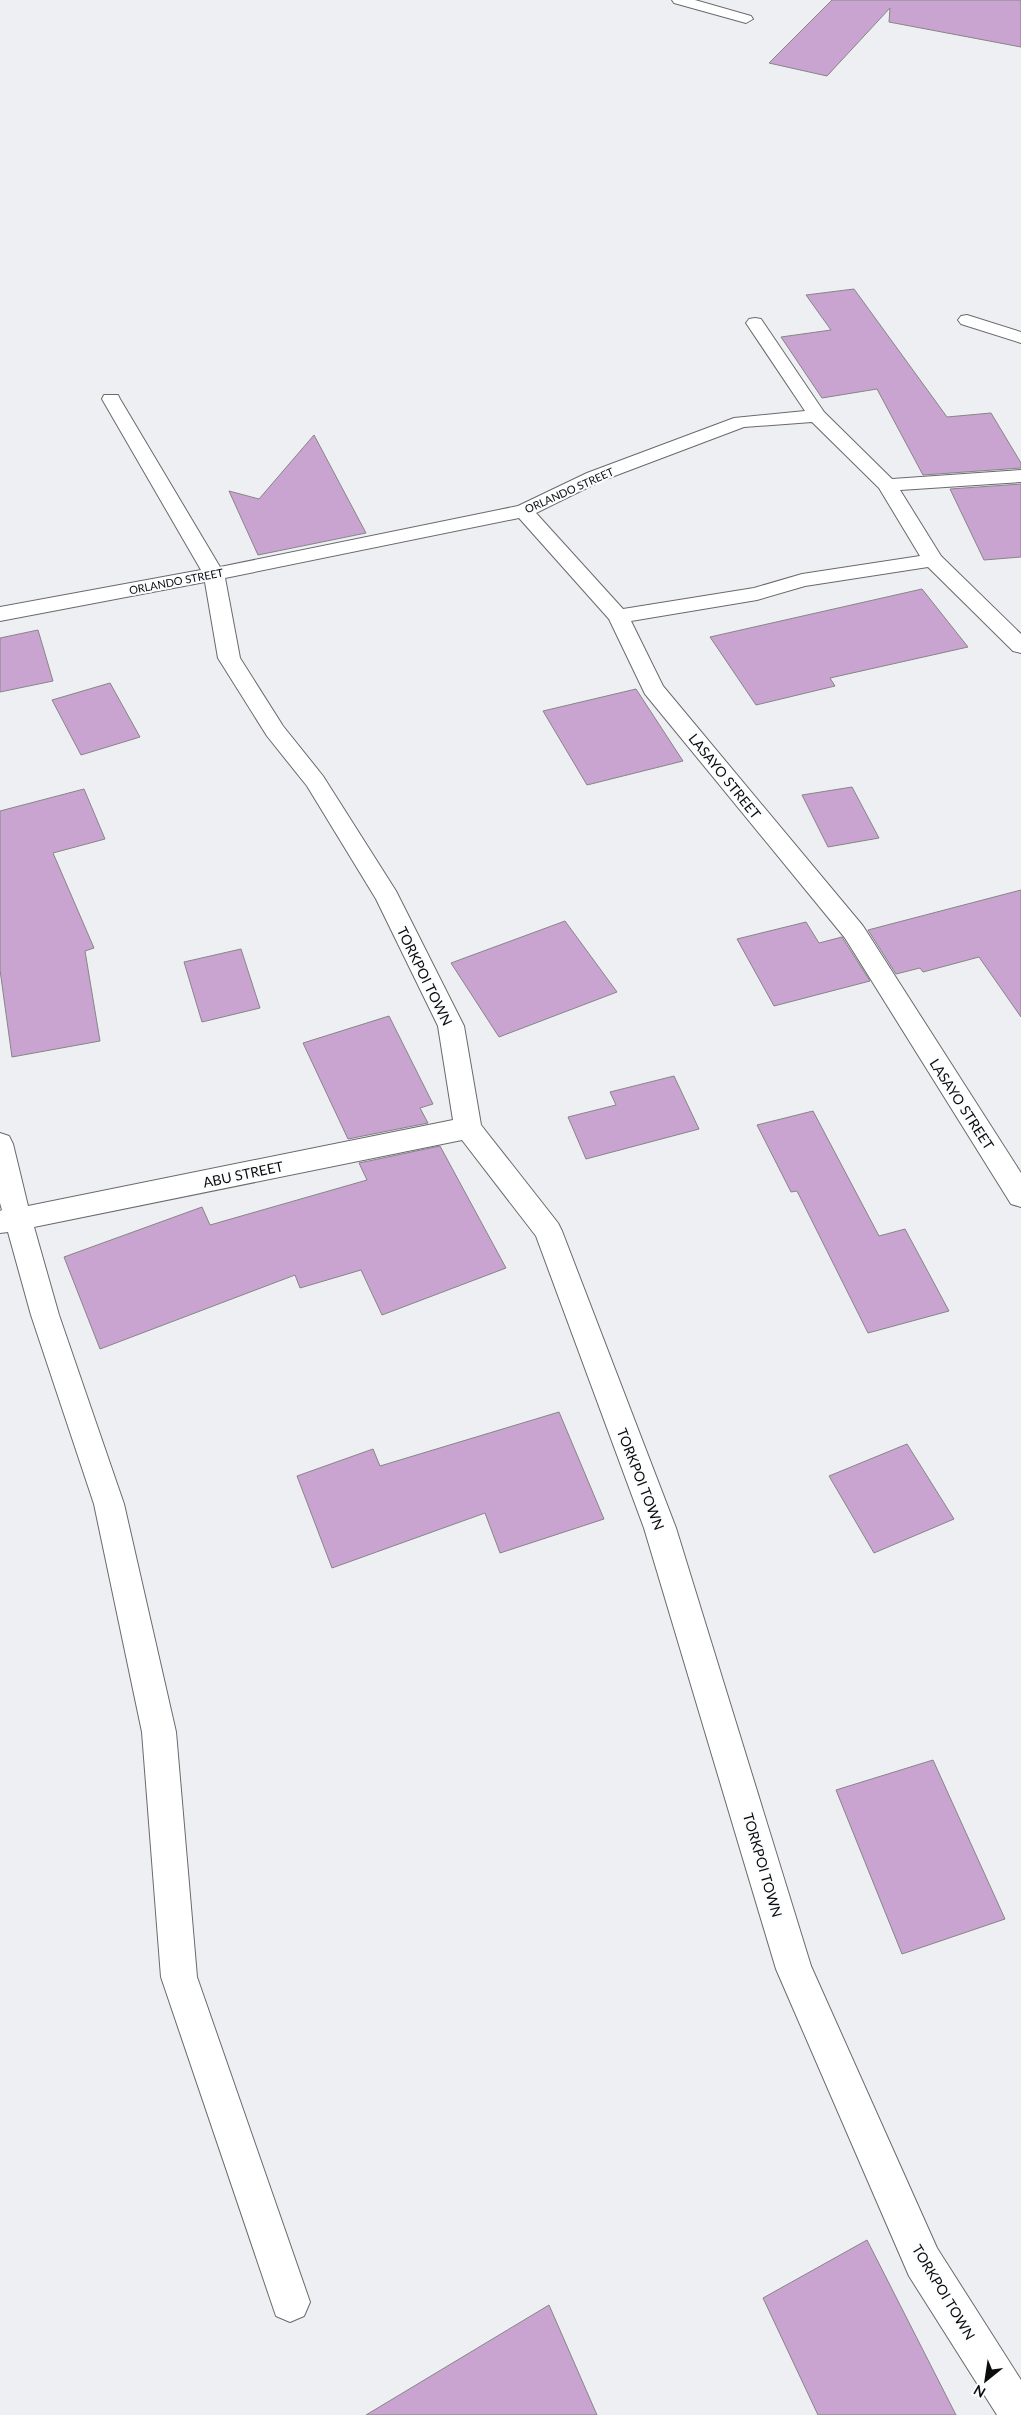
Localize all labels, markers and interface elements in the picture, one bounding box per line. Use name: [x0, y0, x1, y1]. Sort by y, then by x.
street label: ORLANDO STREET: [523, 464, 616, 515]
street label: ORLANDO STREET: [128, 565, 225, 597]
street label: LASAYO STREET: [685, 730, 765, 823]
street label: TORKPOI TOWN: [394, 924, 456, 1028]
street label: LASAYO STREET: [926, 1055, 998, 1153]
street label: ABU STREET: [201, 1157, 285, 1191]
street label: TORKPOI TOWN: [614, 1426, 668, 1532]
street label: TORKPOI TOWN: [740, 1811, 786, 1919]
street label: TORKPOI TOWN: [909, 2241, 979, 2343]
north arrow: [961, 2355, 1011, 2405]
text: N: [970, 2382, 988, 2402]

